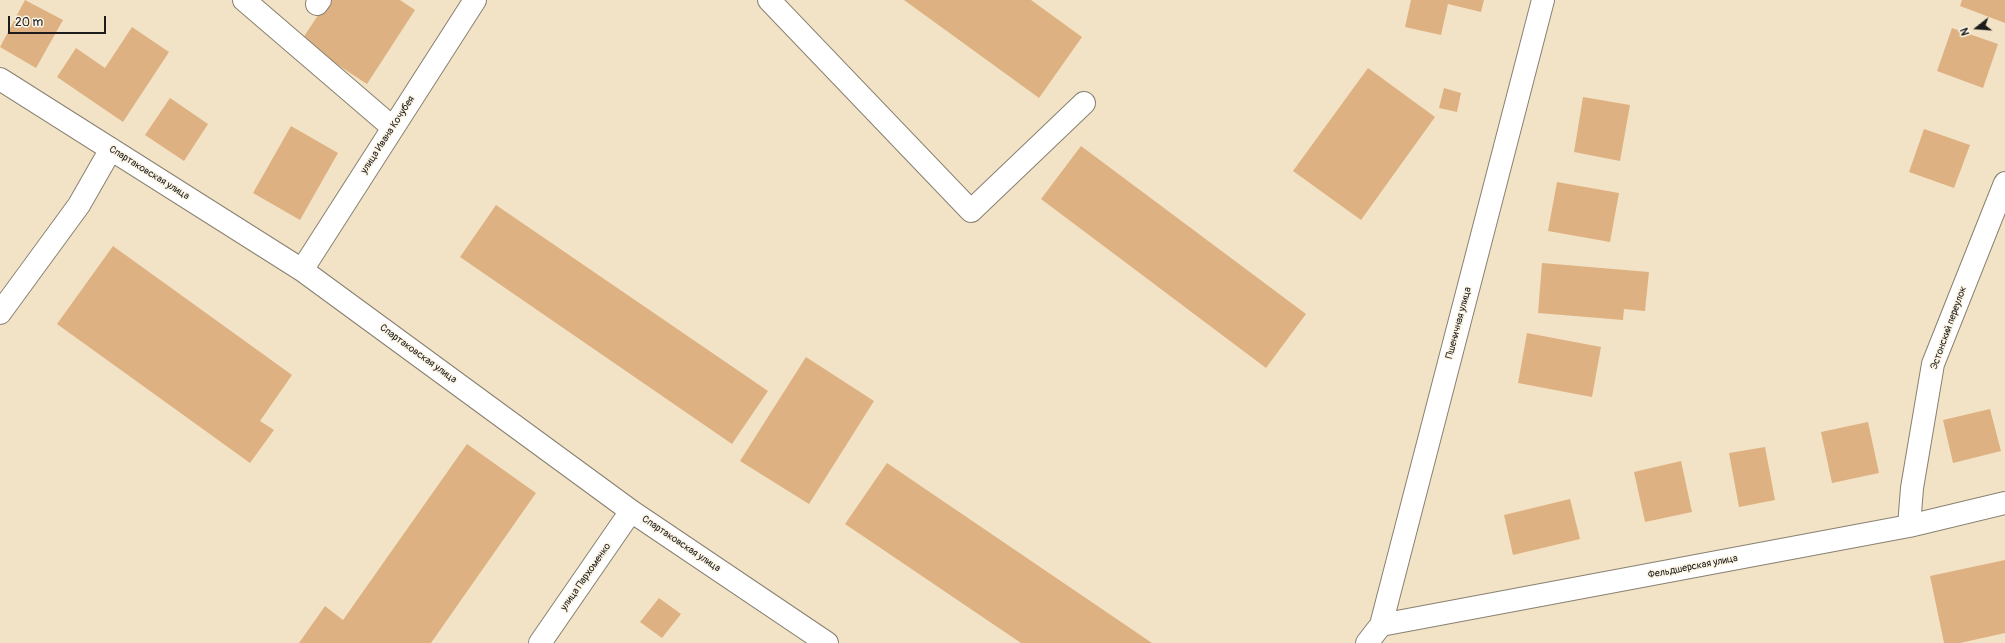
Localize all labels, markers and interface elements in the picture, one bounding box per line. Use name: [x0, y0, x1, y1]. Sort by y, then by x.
scale bar: [10, 8, 108, 34]
north arrow: [1957, 8, 1997, 48]
text: 20 m: [15, 15, 43, 30]
text: N: [1958, 26, 1972, 37]
street label: улица Ивана Кочубея: [358, 94, 418, 176]
street label: Спартаковская улица: [107, 143, 191, 203]
street label: Эстонский переулок: [1928, 285, 1970, 371]
street label: Пшеничная улица: [1444, 286, 1474, 360]
street label: Спартаковская улица: [377, 322, 459, 386]
street label: Спартаковская улица: [639, 513, 723, 575]
street label: улица Пархоменко: [558, 541, 614, 613]
street label: Фельдшерская улица: [1647, 552, 1739, 582]

